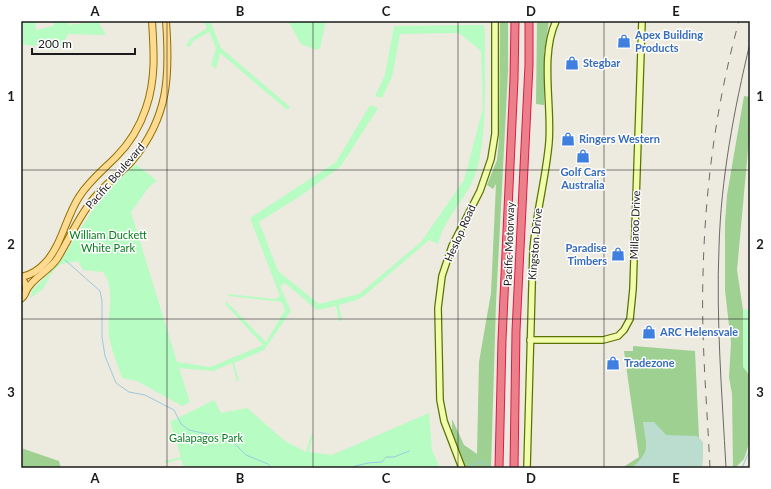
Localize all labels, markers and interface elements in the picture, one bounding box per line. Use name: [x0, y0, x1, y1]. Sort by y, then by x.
text: A: [89, 3, 100, 19]
text: B: [236, 3, 245, 19]
text: C: [382, 3, 391, 19]
text: D: [526, 3, 536, 19]
text: E: [672, 3, 680, 19]
place label: Apex Building Products: [634, 28, 703, 54]
scale bar: [32, 30, 135, 56]
shop icon: Apex Building Products: [616, 33, 632, 49]
text: 200 m: [38, 36, 72, 51]
shop icon: Stegbar: [564, 55, 580, 71]
place label: Stegbar: [583, 56, 621, 69]
text: 1: [7, 88, 15, 104]
text: 1: [756, 88, 764, 104]
shop icon: Ringers Western: [560, 131, 576, 147]
place label: Ringers Western: [579, 132, 660, 145]
street label: Pacific Boulevard: [83, 140, 147, 211]
shop icon: Golf Cars Australia: [575, 148, 591, 164]
place label: Golf Cars Australia: [560, 165, 606, 191]
street label: Millaroo Drive: [627, 190, 642, 260]
street label: Pacific Motorway: [501, 201, 516, 286]
street label: Heslop Road: [441, 202, 478, 263]
street label: Kingston Drive: [525, 207, 544, 280]
park label: William Duckett White Park: [69, 228, 147, 254]
text: 2: [7, 236, 15, 252]
text: 2: [756, 236, 764, 252]
place label: Paradise Timbers: [565, 241, 607, 267]
shop icon: Paradise Timbers: [610, 246, 626, 262]
shop icon: ARC Helensvale: [641, 324, 657, 340]
place label: ARC Helensvale: [659, 325, 738, 338]
shop icon: Tradezone: [605, 355, 621, 371]
place label: Tradezone: [624, 356, 675, 369]
text: 3: [7, 384, 15, 400]
text: 3: [756, 384, 764, 400]
park label: Galapagos Park: [169, 431, 243, 444]
text: A: [89, 470, 100, 486]
text: B: [236, 470, 245, 486]
text: C: [382, 470, 391, 486]
text: D: [526, 470, 536, 486]
text: E: [672, 470, 680, 486]

